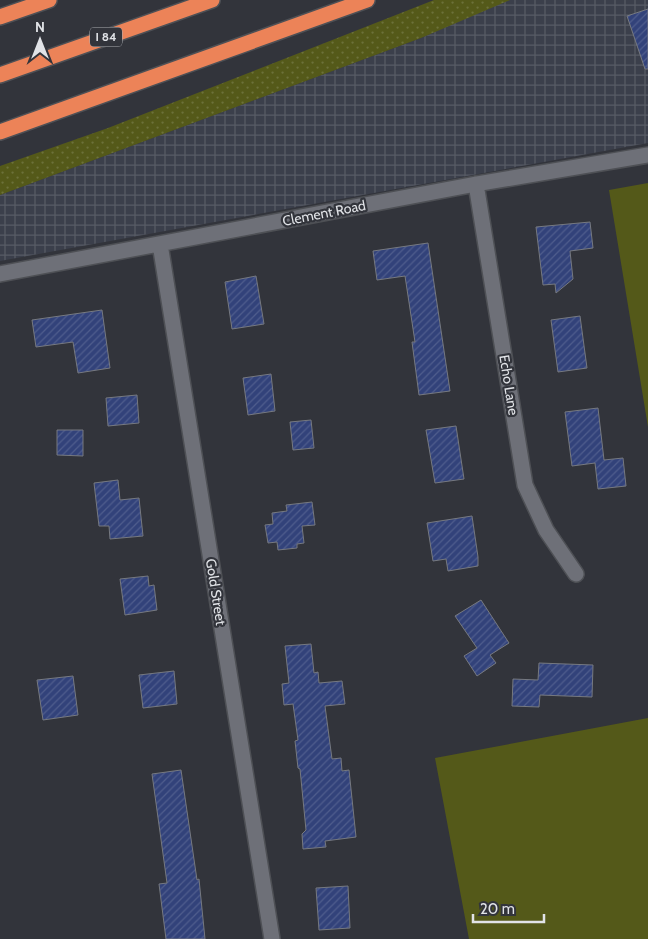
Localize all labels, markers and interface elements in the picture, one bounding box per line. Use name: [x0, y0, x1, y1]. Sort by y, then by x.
north arrow: [15, 15, 65, 65]
text: N: [35, 18, 45, 36]
road number: I 84: [90, 28, 122, 46]
street label: Clement Road: [281, 196, 367, 230]
street label: Echo Lane: [495, 353, 523, 417]
street label: Gold Street: [202, 557, 230, 627]
scale bar: [473, 892, 544, 924]
text: 20 m: [480, 900, 515, 918]

